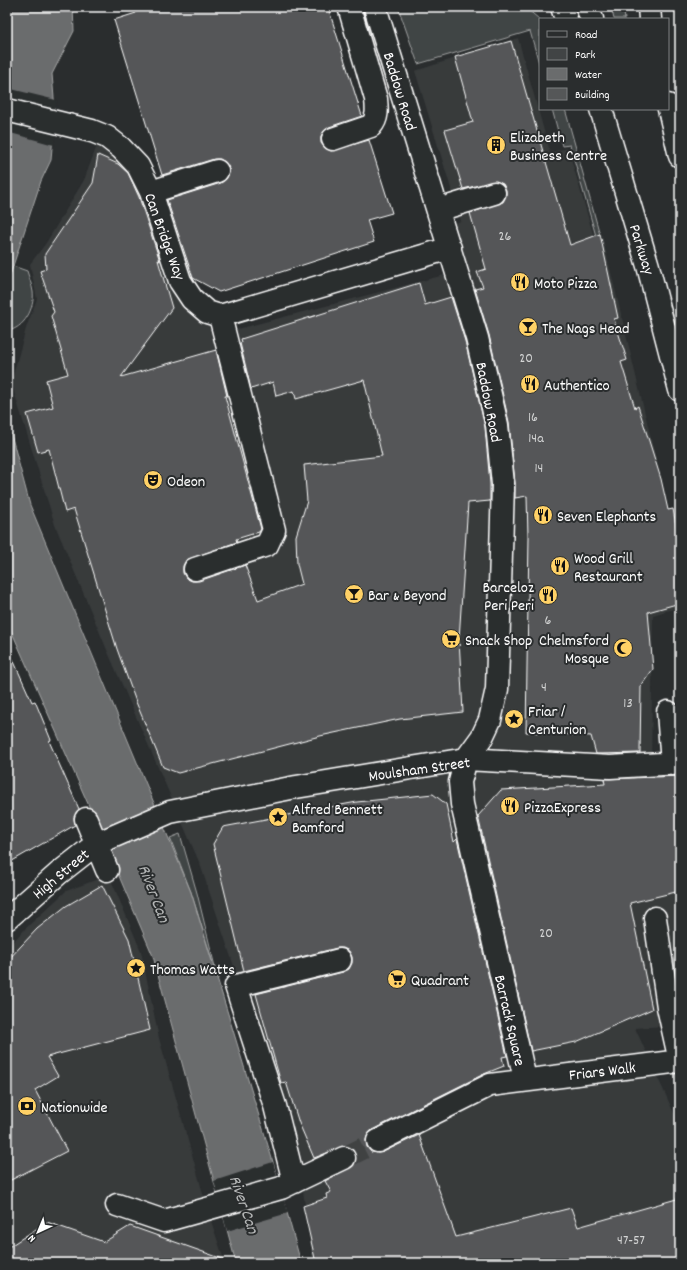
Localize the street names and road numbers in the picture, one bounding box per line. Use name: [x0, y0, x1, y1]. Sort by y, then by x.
street label: Baddow Road: [376, 50, 421, 134]
street label: Can Bridge Way: [137, 190, 190, 284]
street label: Parkway: [622, 222, 659, 278]
street label: Baddow Road: [469, 360, 507, 444]
street label: Moulsham Street: [367, 752, 472, 789]
street label: High Street: [28, 844, 95, 906]
street label: Barrack Square: [487, 973, 530, 1068]
street label: Friars Walk: [568, 1057, 637, 1088]

